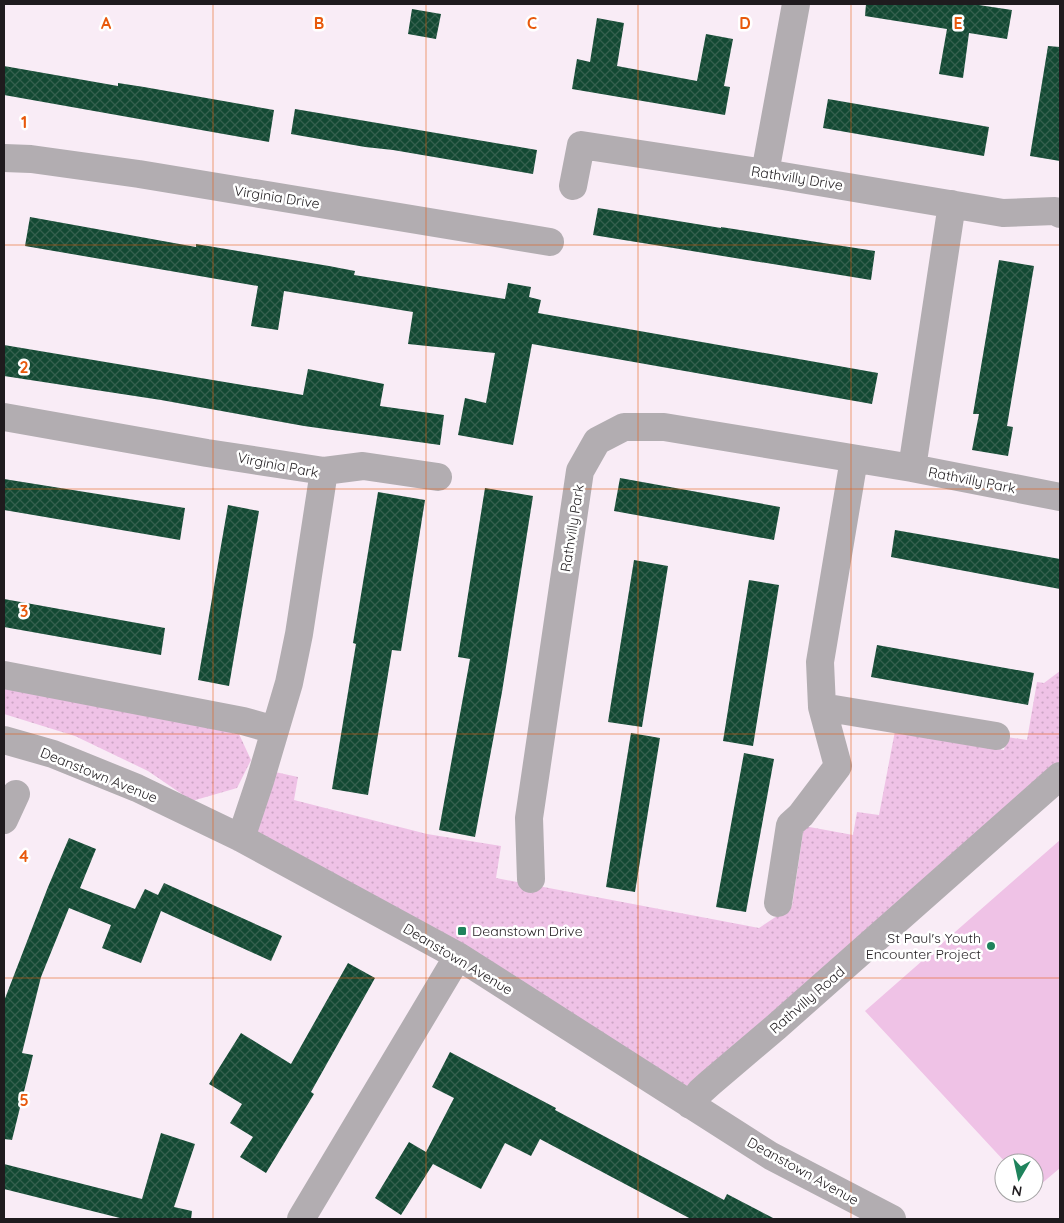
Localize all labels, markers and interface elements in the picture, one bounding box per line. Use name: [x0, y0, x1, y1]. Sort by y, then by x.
text: A: [101, 13, 112, 33]
text: B: [314, 13, 324, 33]
text: C: [527, 13, 537, 33]
text: D: [739, 13, 751, 33]
text: E: [953, 13, 963, 33]
text: 1: [21, 112, 27, 132]
street label: Rathvilly Drive: [750, 162, 844, 194]
street label: Virginia Drive: [233, 181, 321, 213]
text: 2: [19, 357, 29, 377]
street label: Virginia Park: [236, 448, 320, 482]
street label: Rathvilly Park: [927, 463, 1017, 497]
street label: Rathvilly Park: [556, 483, 588, 573]
text: 3: [20, 601, 28, 621]
street label: Deanstown Avenue: [38, 743, 160, 807]
text: 4: [19, 846, 29, 866]
street label: Deanstown Avenue: [400, 919, 516, 999]
place label: Deanstown Drive: [472, 922, 583, 940]
marker: Deanstown Drive: [456, 925, 468, 937]
place label: St Paul's Youth Encounter Project: [866, 929, 981, 963]
marker: St Paul's Youth Encounter Project: [985, 940, 997, 952]
street label: Rathvilly Road: [766, 962, 848, 1038]
text: 5: [19, 1090, 29, 1110]
street label: Deanstown Avenue: [744, 1133, 862, 1209]
north arrow: [994, 1153, 1044, 1203]
text: N: [1010, 1181, 1023, 1201]

